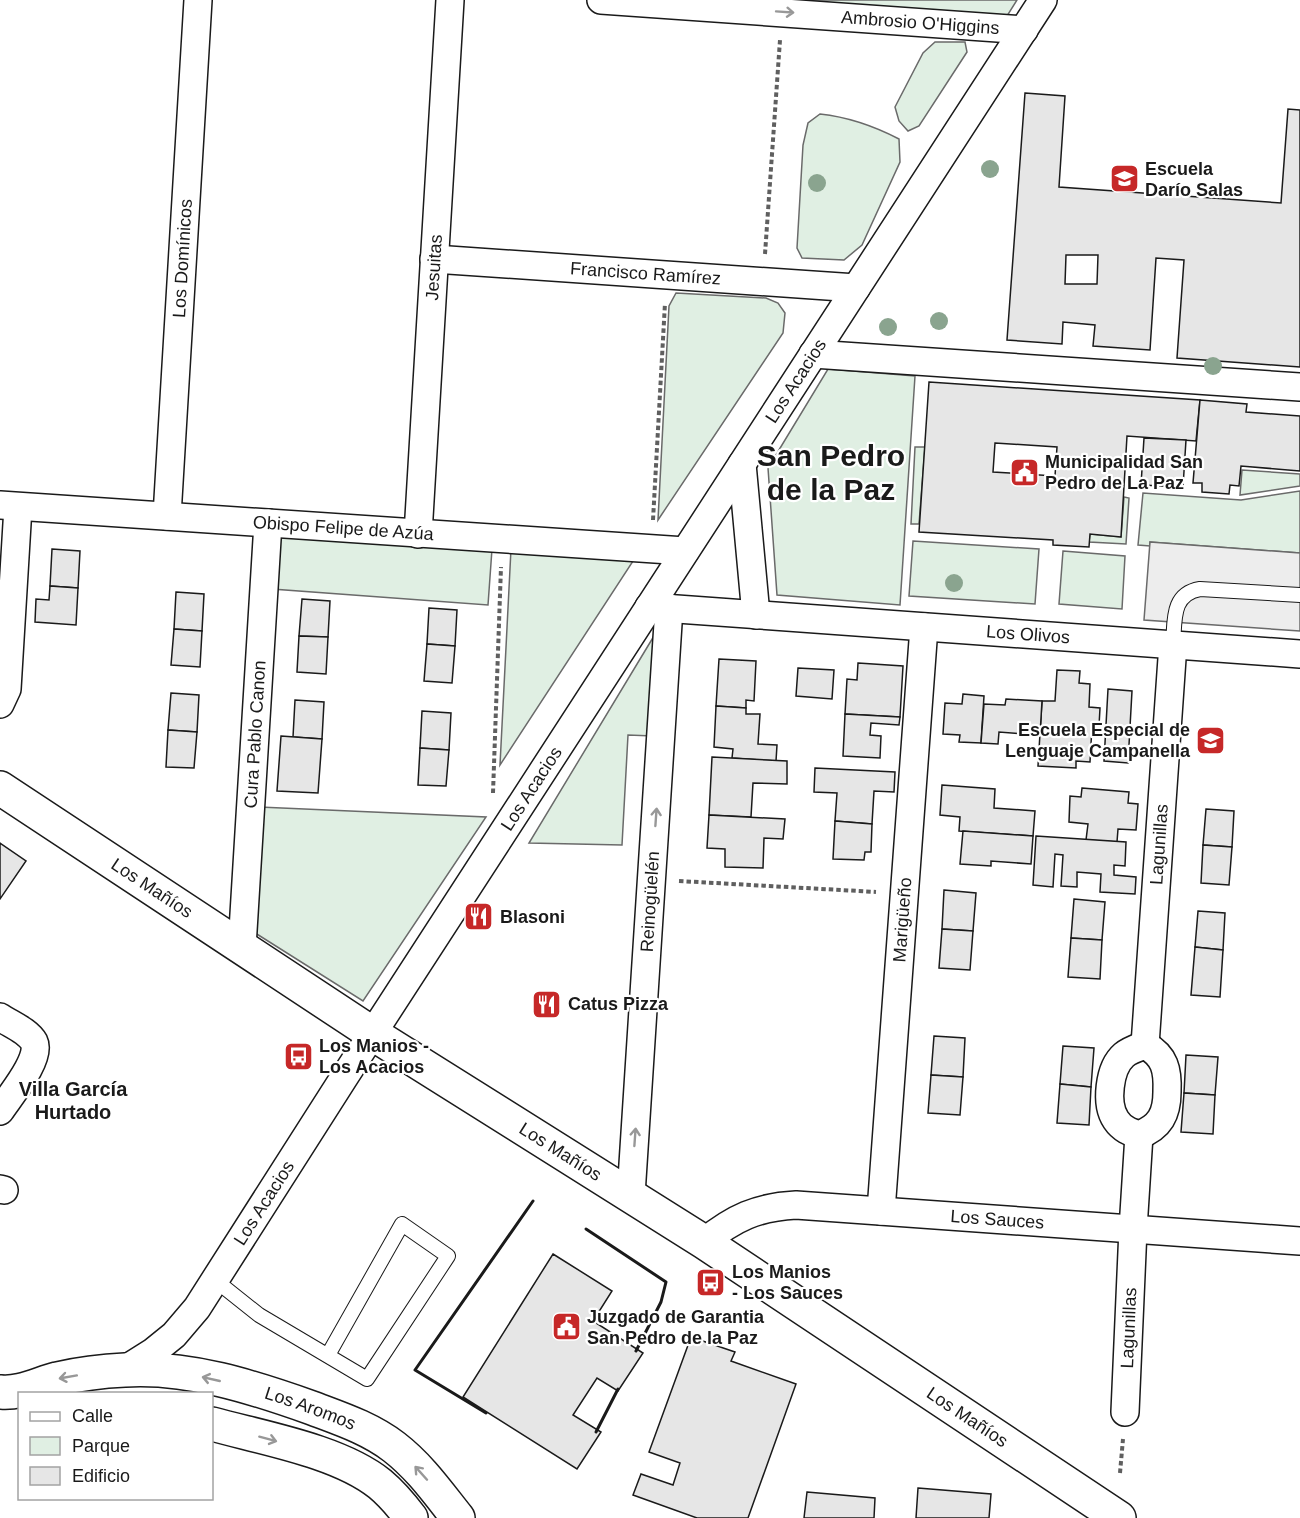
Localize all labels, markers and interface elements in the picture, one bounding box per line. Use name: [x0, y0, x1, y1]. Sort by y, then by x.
one-way arrow: [774, 7, 794, 18]
street label: Ambrosio O'Higgins: [840, 7, 1000, 38]
place label: Escuela Darío Salas: [1145, 159, 1243, 200]
school or university icon: Escuela Darío Salas: [1108, 163, 1140, 195]
street label: Los Domínicos: [169, 198, 196, 319]
street label: Jesuitas: [422, 234, 446, 301]
street label: Francisco Ramírez: [569, 258, 722, 289]
street label: Los Acacios: [761, 335, 830, 427]
district label: San Pedro de la Paz: [757, 439, 905, 506]
place label: Municipalidad San Pedro de La Paz: [1045, 452, 1203, 493]
public building icon: Municipalidad San Pedro de La Paz: [1008, 456, 1040, 488]
street label: Obispo Felipe de Azúa: [252, 512, 435, 544]
street label: Los Olivos: [985, 621, 1071, 647]
street label: Cura Pablo Canon: [241, 660, 270, 809]
place label: Escuela Especial de Lenguaje Campanella: [1005, 720, 1191, 761]
school or university icon: Escuela Especial de Lenguaje Campanella: [1195, 724, 1227, 756]
street label: Los Acacios: [497, 743, 566, 834]
street label: Lagunillas: [1146, 803, 1172, 886]
one-way arrow: [650, 807, 661, 827]
street label: Reinogüelén: [637, 851, 663, 953]
street label: Los Mañíos: [108, 854, 196, 922]
street label: Marigüeño: [889, 877, 916, 963]
restaurant icon: Blasoni: [463, 901, 495, 933]
place label: Blasoni: [500, 907, 565, 927]
restaurant icon: Catus Pizza: [531, 988, 563, 1020]
place label: Catus Pizza: [568, 994, 669, 1014]
place label: Los Manios - Los Acacios: [319, 1036, 429, 1077]
bus stop icon: Los Manios - Los Acacios: [282, 1040, 314, 1072]
district label: Villa García Hurtado: [19, 1078, 128, 1123]
street label: Los Mañíos: [516, 1118, 605, 1185]
one-way arrow: [629, 1128, 640, 1148]
street label: Los Acacios: [230, 1157, 298, 1249]
street label: Los Sauces: [950, 1206, 1045, 1233]
place label: Los Manios - Los Sauces: [732, 1262, 843, 1303]
bus stop icon: Los Manios - Los Sauces: [695, 1266, 727, 1298]
street label: Lagunillas: [1117, 1287, 1140, 1369]
place label: Juzgado de Garantia San Pedro de la Paz: [587, 1307, 765, 1348]
public building icon: Juzgado de Garantia San Pedro de la Paz: [550, 1311, 582, 1343]
one-way arrow: [59, 1372, 79, 1383]
one-way arrow: [202, 1373, 221, 1384]
street label: Los Aromos: [262, 1383, 359, 1434]
street label: Los Mañíos: [923, 1383, 1012, 1451]
legend: [18, 1392, 213, 1500]
text: Calle: [72, 1406, 113, 1426]
one-way arrow: [258, 1434, 277, 1445]
text: Parque: [72, 1436, 130, 1456]
one-way arrow: [414, 1465, 428, 1480]
text: Edificio: [72, 1466, 130, 1486]

